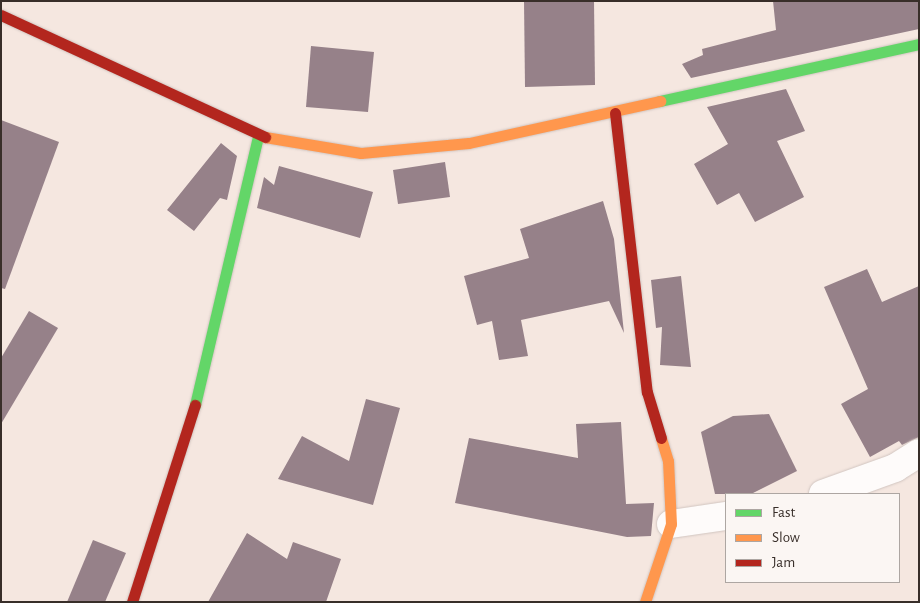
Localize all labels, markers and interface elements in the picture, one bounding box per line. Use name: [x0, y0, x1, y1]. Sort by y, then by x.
legend: [725, 493, 900, 583]
text: Fast: [772, 505, 795, 520]
text: Slow: [772, 530, 800, 545]
text: Jam: [772, 555, 795, 570]

